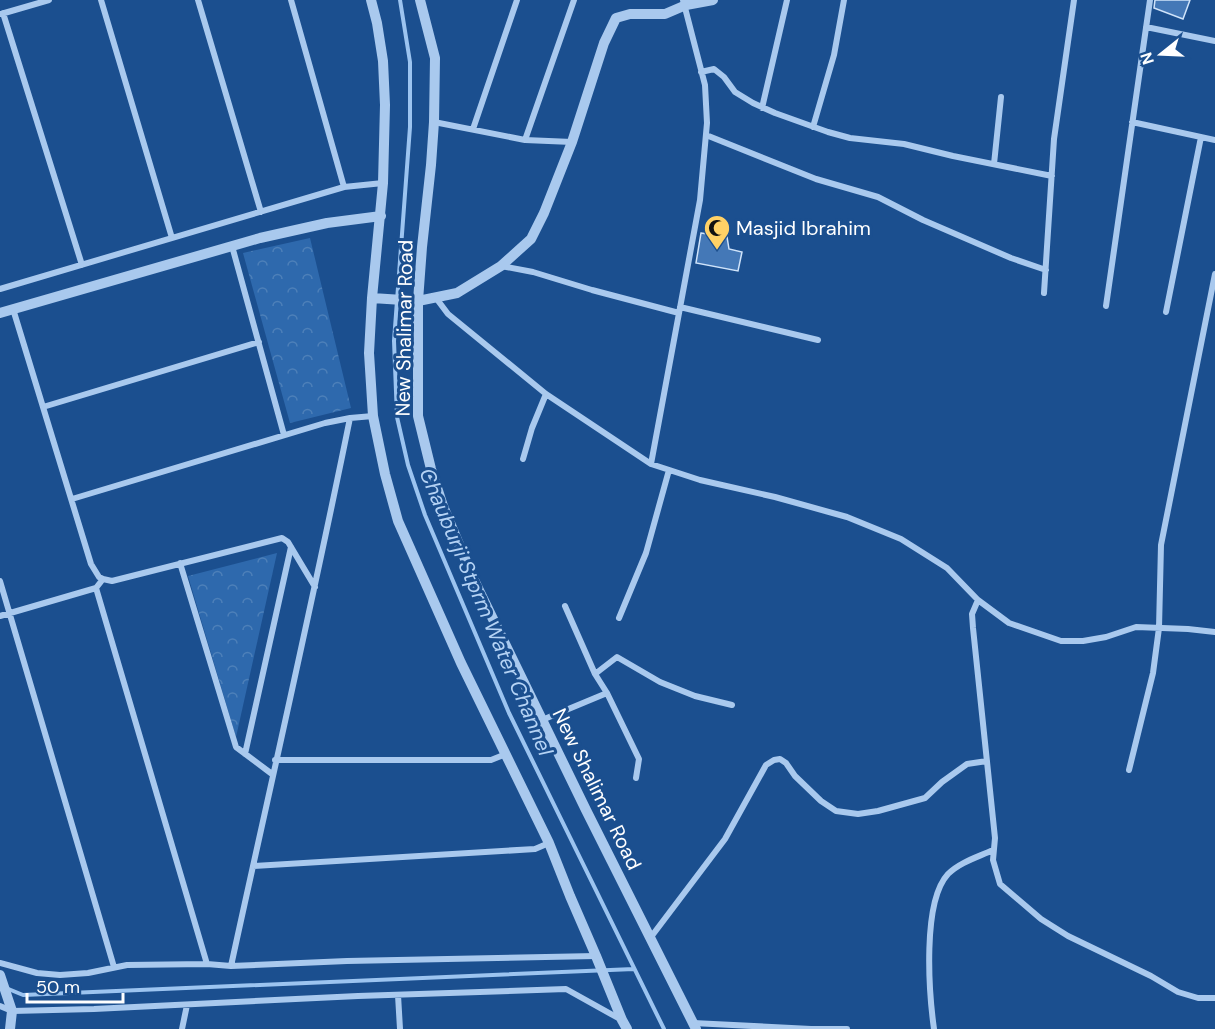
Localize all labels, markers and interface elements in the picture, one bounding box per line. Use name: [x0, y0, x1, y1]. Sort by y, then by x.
north arrow: [1131, 24, 1191, 84]
text: N: [1135, 50, 1159, 67]
mosque icon: Masjid Ibrahim: [702, 213, 732, 251]
place label: Masjid Ibrahim: [736, 215, 871, 241]
street label: New Shalimar Road: [389, 239, 419, 417]
water label: Chauburji Stprm Water Channel: [413, 464, 560, 760]
street label: New Shalimar Road: [547, 704, 647, 874]
scale bar: [27, 966, 123, 1004]
text: 50 m: [36, 975, 80, 999]

